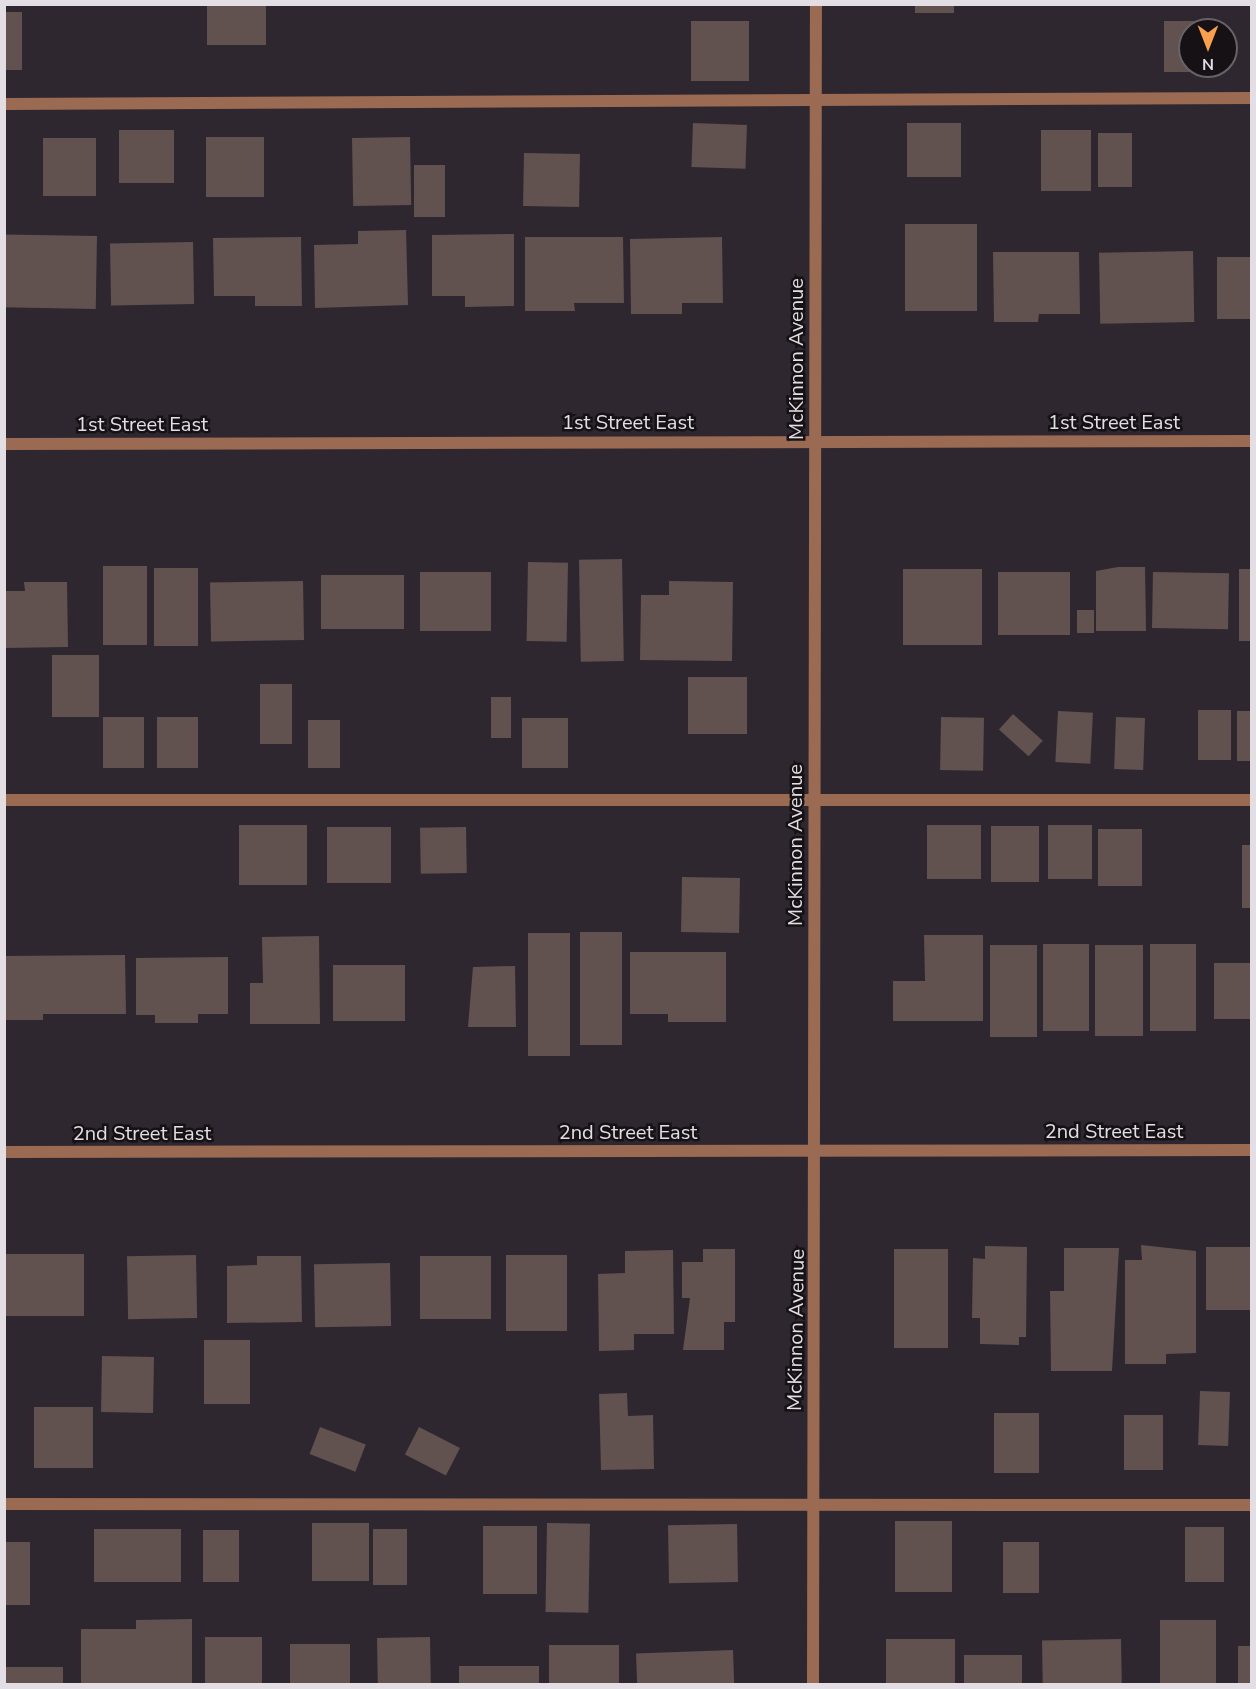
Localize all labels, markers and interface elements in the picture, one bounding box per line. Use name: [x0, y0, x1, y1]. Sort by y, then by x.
north arrow: [1178, 18, 1238, 78]
text: N: [1202, 53, 1214, 75]
street label: McKinnon Avenue: [784, 278, 808, 440]
street label: 1st Street East: [562, 410, 694, 434]
street label: 1st Street East: [1048, 410, 1180, 434]
street label: 1st Street East: [76, 412, 208, 436]
street label: McKinnon Avenue: [783, 764, 807, 926]
street label: 2nd Street East: [1045, 1119, 1183, 1143]
street label: 2nd Street East: [559, 1120, 697, 1144]
street label: 2nd Street East: [73, 1121, 211, 1145]
street label: McKinnon Avenue: [783, 1249, 809, 1411]

